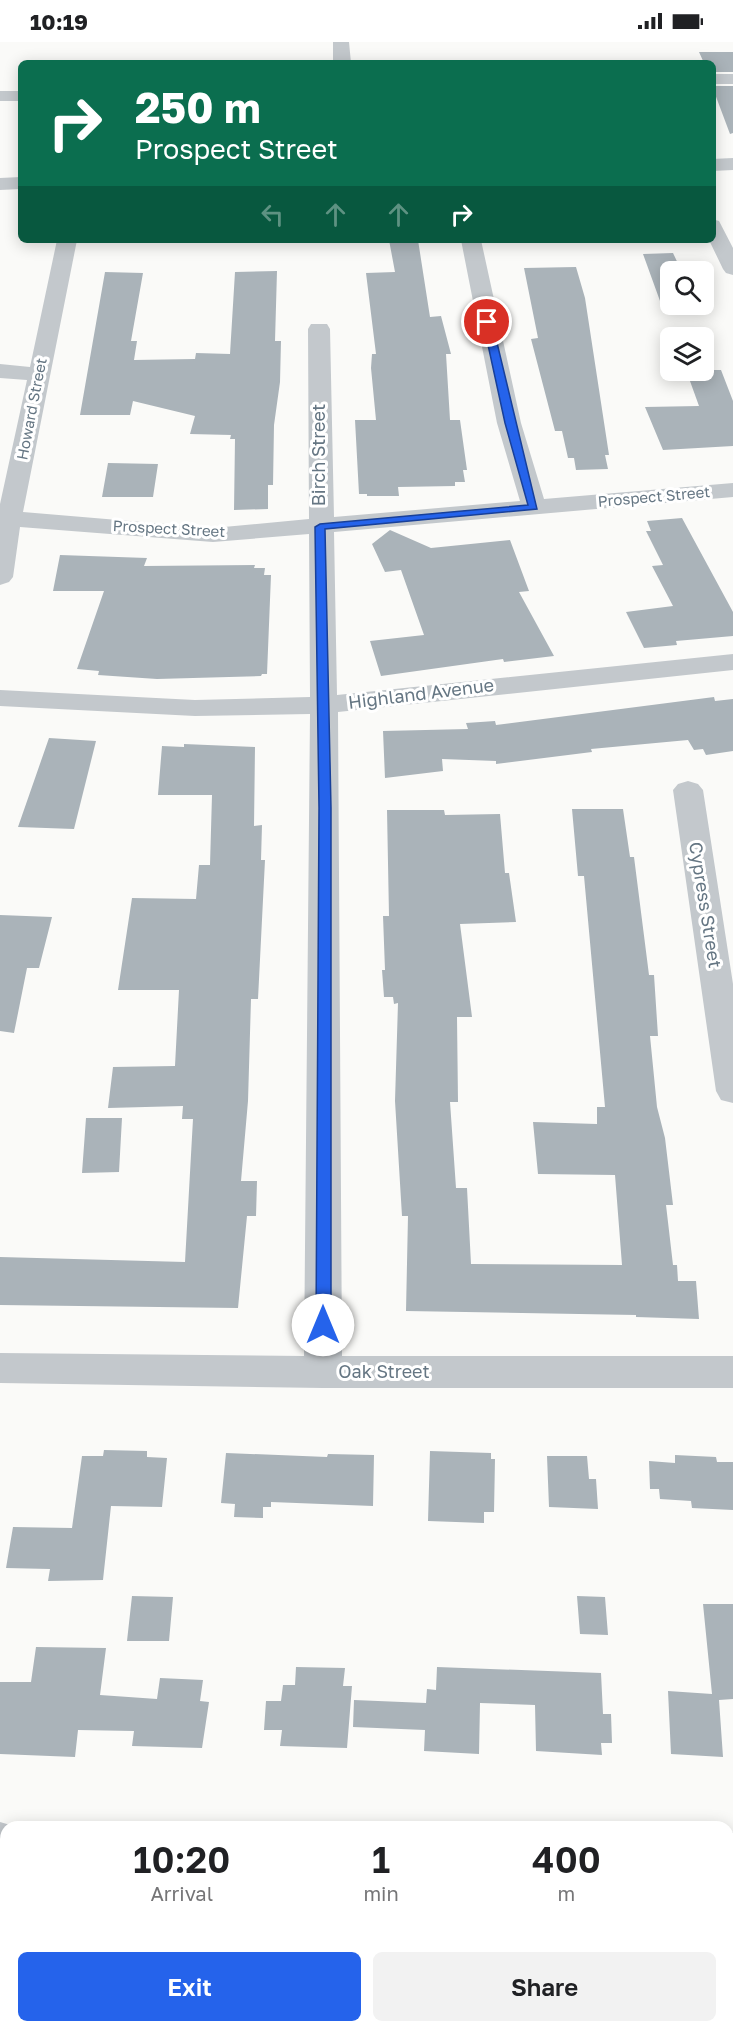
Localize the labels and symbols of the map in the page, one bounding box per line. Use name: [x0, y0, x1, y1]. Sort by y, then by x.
pin: [461, 296, 512, 347]
street label: Howard Street: [12, 356, 50, 461]
street label: Birch Street: [307, 404, 329, 506]
street label: Prospect Street: [597, 482, 711, 510]
street label: Prospect Street: [112, 516, 226, 540]
street label: Highland Avenue: [347, 673, 495, 713]
street label: Cypress Street: [685, 840, 727, 970]
position arrow: [291, 1293, 355, 1357]
street label: Oak Street: [338, 1360, 430, 1382]

